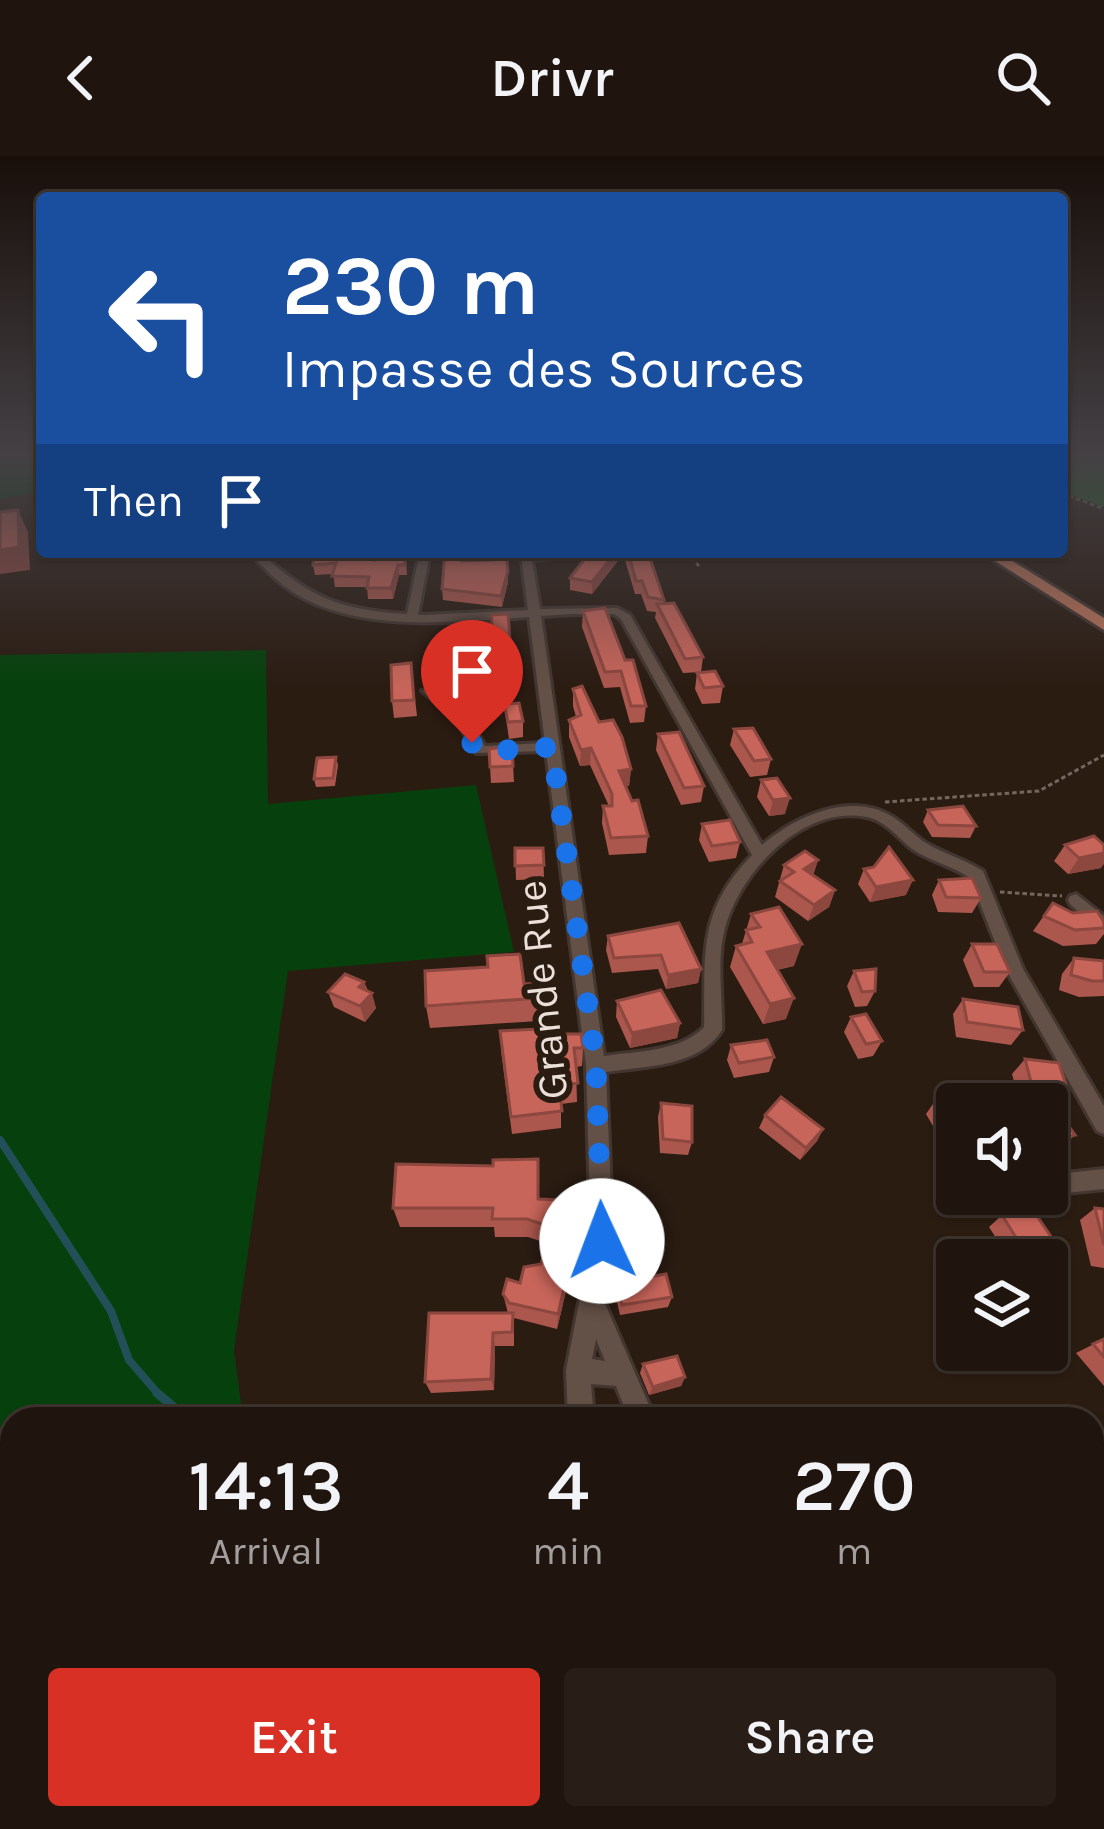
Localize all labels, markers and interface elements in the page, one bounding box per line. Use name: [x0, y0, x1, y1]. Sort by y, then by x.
icon: back: [48, 45, 114, 111]
icon: search: [990, 45, 1056, 111]
text: Drivr: [490, 46, 614, 110]
text: 230 m: [282, 237, 539, 335]
icon: left: [84, 240, 240, 396]
text: Impasse des Sources: [282, 337, 806, 401]
icon: arrive: [208, 468, 274, 534]
text: Then: [84, 475, 184, 527]
pin: [421, 620, 523, 743]
icon: arrive: [439, 638, 505, 704]
street label: Grande Rue: [506, 878, 578, 1102]
map controls: [936, 1083, 1068, 1371]
button: sound: [936, 1083, 1068, 1215]
position arrow: [539, 1178, 665, 1304]
button: layers: [936, 1239, 1068, 1371]
text: 14:13: [188, 1444, 344, 1528]
text: 4: [547, 1444, 589, 1528]
text: 270: [792, 1444, 916, 1528]
text: Arrival: [209, 1528, 323, 1574]
text: min: [532, 1528, 604, 1574]
text: m: [836, 1528, 872, 1574]
button: Exit: [48, 1668, 540, 1806]
button: Share: [564, 1668, 1056, 1806]

